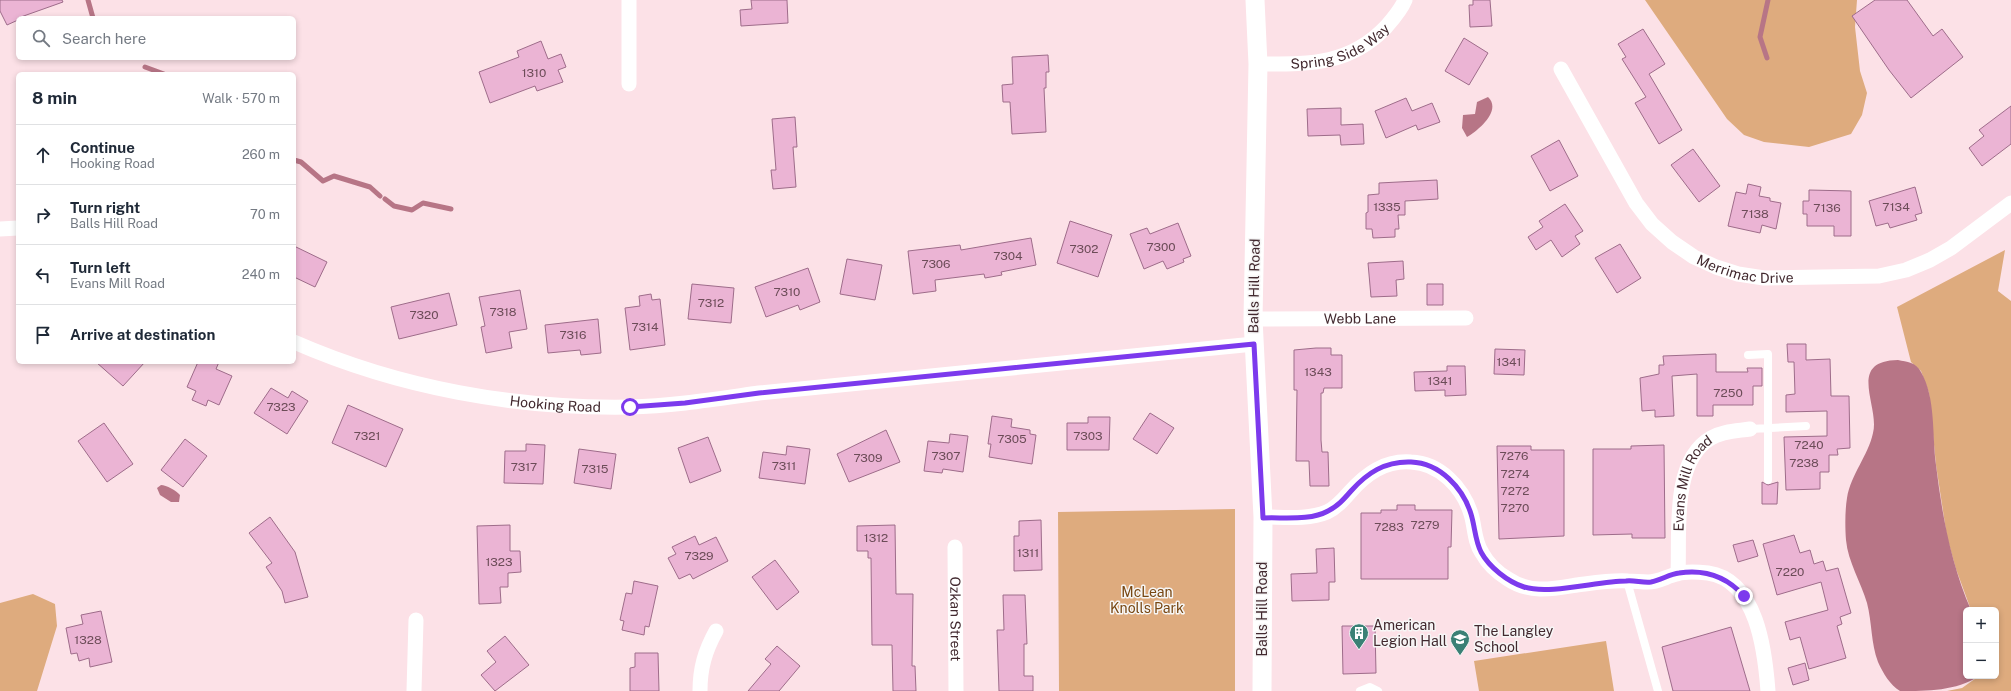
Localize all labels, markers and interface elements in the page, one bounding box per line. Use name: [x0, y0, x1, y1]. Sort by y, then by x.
search box: [16, 16, 296, 60]
street label: Spring Side Way: [1290, 20, 1393, 72]
icon: search: [30, 27, 52, 49]
text: Search here: [62, 30, 146, 47]
house number: 1310: [522, 66, 546, 80]
text: 8 min: [32, 88, 77, 108]
text: Walk · 570 m: [202, 91, 280, 106]
text: Continue: [70, 139, 135, 156]
icon: ahead: [32, 144, 54, 166]
text: 260 m: [242, 147, 280, 162]
text: Hooking Road: [70, 156, 155, 171]
text: Turn right: [70, 199, 140, 216]
house number: 1335: [1373, 200, 1401, 214]
house number: 7134: [1882, 200, 1910, 214]
house number: 7136: [1813, 201, 1841, 215]
icon: right: [32, 204, 54, 226]
text: 70 m: [250, 207, 280, 222]
house number: 7138: [1741, 207, 1769, 221]
text: Balls Hill Road: [70, 216, 158, 231]
street label: Balls Hill Road: [1245, 238, 1263, 334]
house number: 7300: [1146, 240, 1176, 254]
house number: 7302: [1070, 242, 1098, 256]
house number: 7304: [993, 249, 1023, 263]
street label: Merrimac Drive: [1694, 251, 1794, 286]
house number: 7306: [921, 257, 951, 271]
text: Turn left: [70, 259, 131, 276]
icon: left: [32, 264, 54, 286]
text: 240 m: [242, 267, 280, 282]
text: Evans Mill Road: [70, 276, 165, 291]
house number: 7310: [774, 285, 800, 299]
house number: 7312: [698, 296, 724, 310]
house number: 7318: [489, 305, 517, 319]
house number: 7320: [409, 308, 439, 322]
street label: Webb Lane: [1324, 310, 1396, 327]
house number: 7314: [632, 320, 659, 334]
icon: arrive: [32, 324, 54, 346]
text: Arrive at destination: [70, 326, 215, 343]
house number: 7316: [560, 328, 586, 342]
house number: 1341: [1497, 355, 1521, 369]
house number: 1343: [1304, 365, 1332, 379]
house number: 1341: [1428, 374, 1452, 388]
house number: 7250: [1713, 386, 1743, 400]
street label: Hooking Road: [509, 393, 601, 415]
route start: [621, 398, 639, 416]
house number: 7323: [266, 400, 296, 414]
house number: 7321: [354, 429, 380, 443]
house number: 7303: [1073, 429, 1103, 443]
house number: 7305: [997, 432, 1027, 446]
street label: Evans Mill Road: [1670, 432, 1715, 531]
house number: 7240: [1794, 438, 1824, 452]
house number: 7307: [932, 449, 960, 463]
house number: 7276: [1500, 449, 1528, 463]
house number: 7309: [853, 451, 883, 465]
house number: 7238: [1789, 456, 1819, 470]
house number: 7311: [772, 459, 796, 473]
house number: 7317: [511, 460, 537, 474]
house number: 7315: [581, 462, 609, 476]
house number: 7274: [1501, 467, 1530, 481]
house number: 7272: [1501, 484, 1529, 498]
house number: 7270: [1501, 501, 1529, 515]
house number: 7279: [1411, 518, 1439, 532]
house number: 7283: [1374, 520, 1404, 534]
house number: 1312: [864, 531, 888, 545]
house number: 1311: [1017, 546, 1039, 560]
house number: 7329: [684, 549, 714, 563]
house number: 1323: [485, 555, 513, 569]
street label: Balls Hill Road: [1254, 562, 1270, 656]
house number: 7220: [1776, 565, 1804, 579]
street label: Ozkan Street: [947, 577, 964, 661]
park label: McLean Knolls Park: [1110, 584, 1184, 616]
route end: [1735, 587, 1753, 605]
map controls: [1963, 607, 1999, 679]
button: +: [1963, 607, 1999, 643]
place label: American Legion Hall: [1373, 617, 1447, 649]
building icon: American Legion Hall: [1348, 622, 1370, 650]
place label: The Langley School: [1474, 623, 1554, 655]
school or university icon: The Langley School: [1449, 628, 1471, 656]
house number: 1328: [74, 633, 102, 647]
button: −: [1963, 643, 1999, 679]

